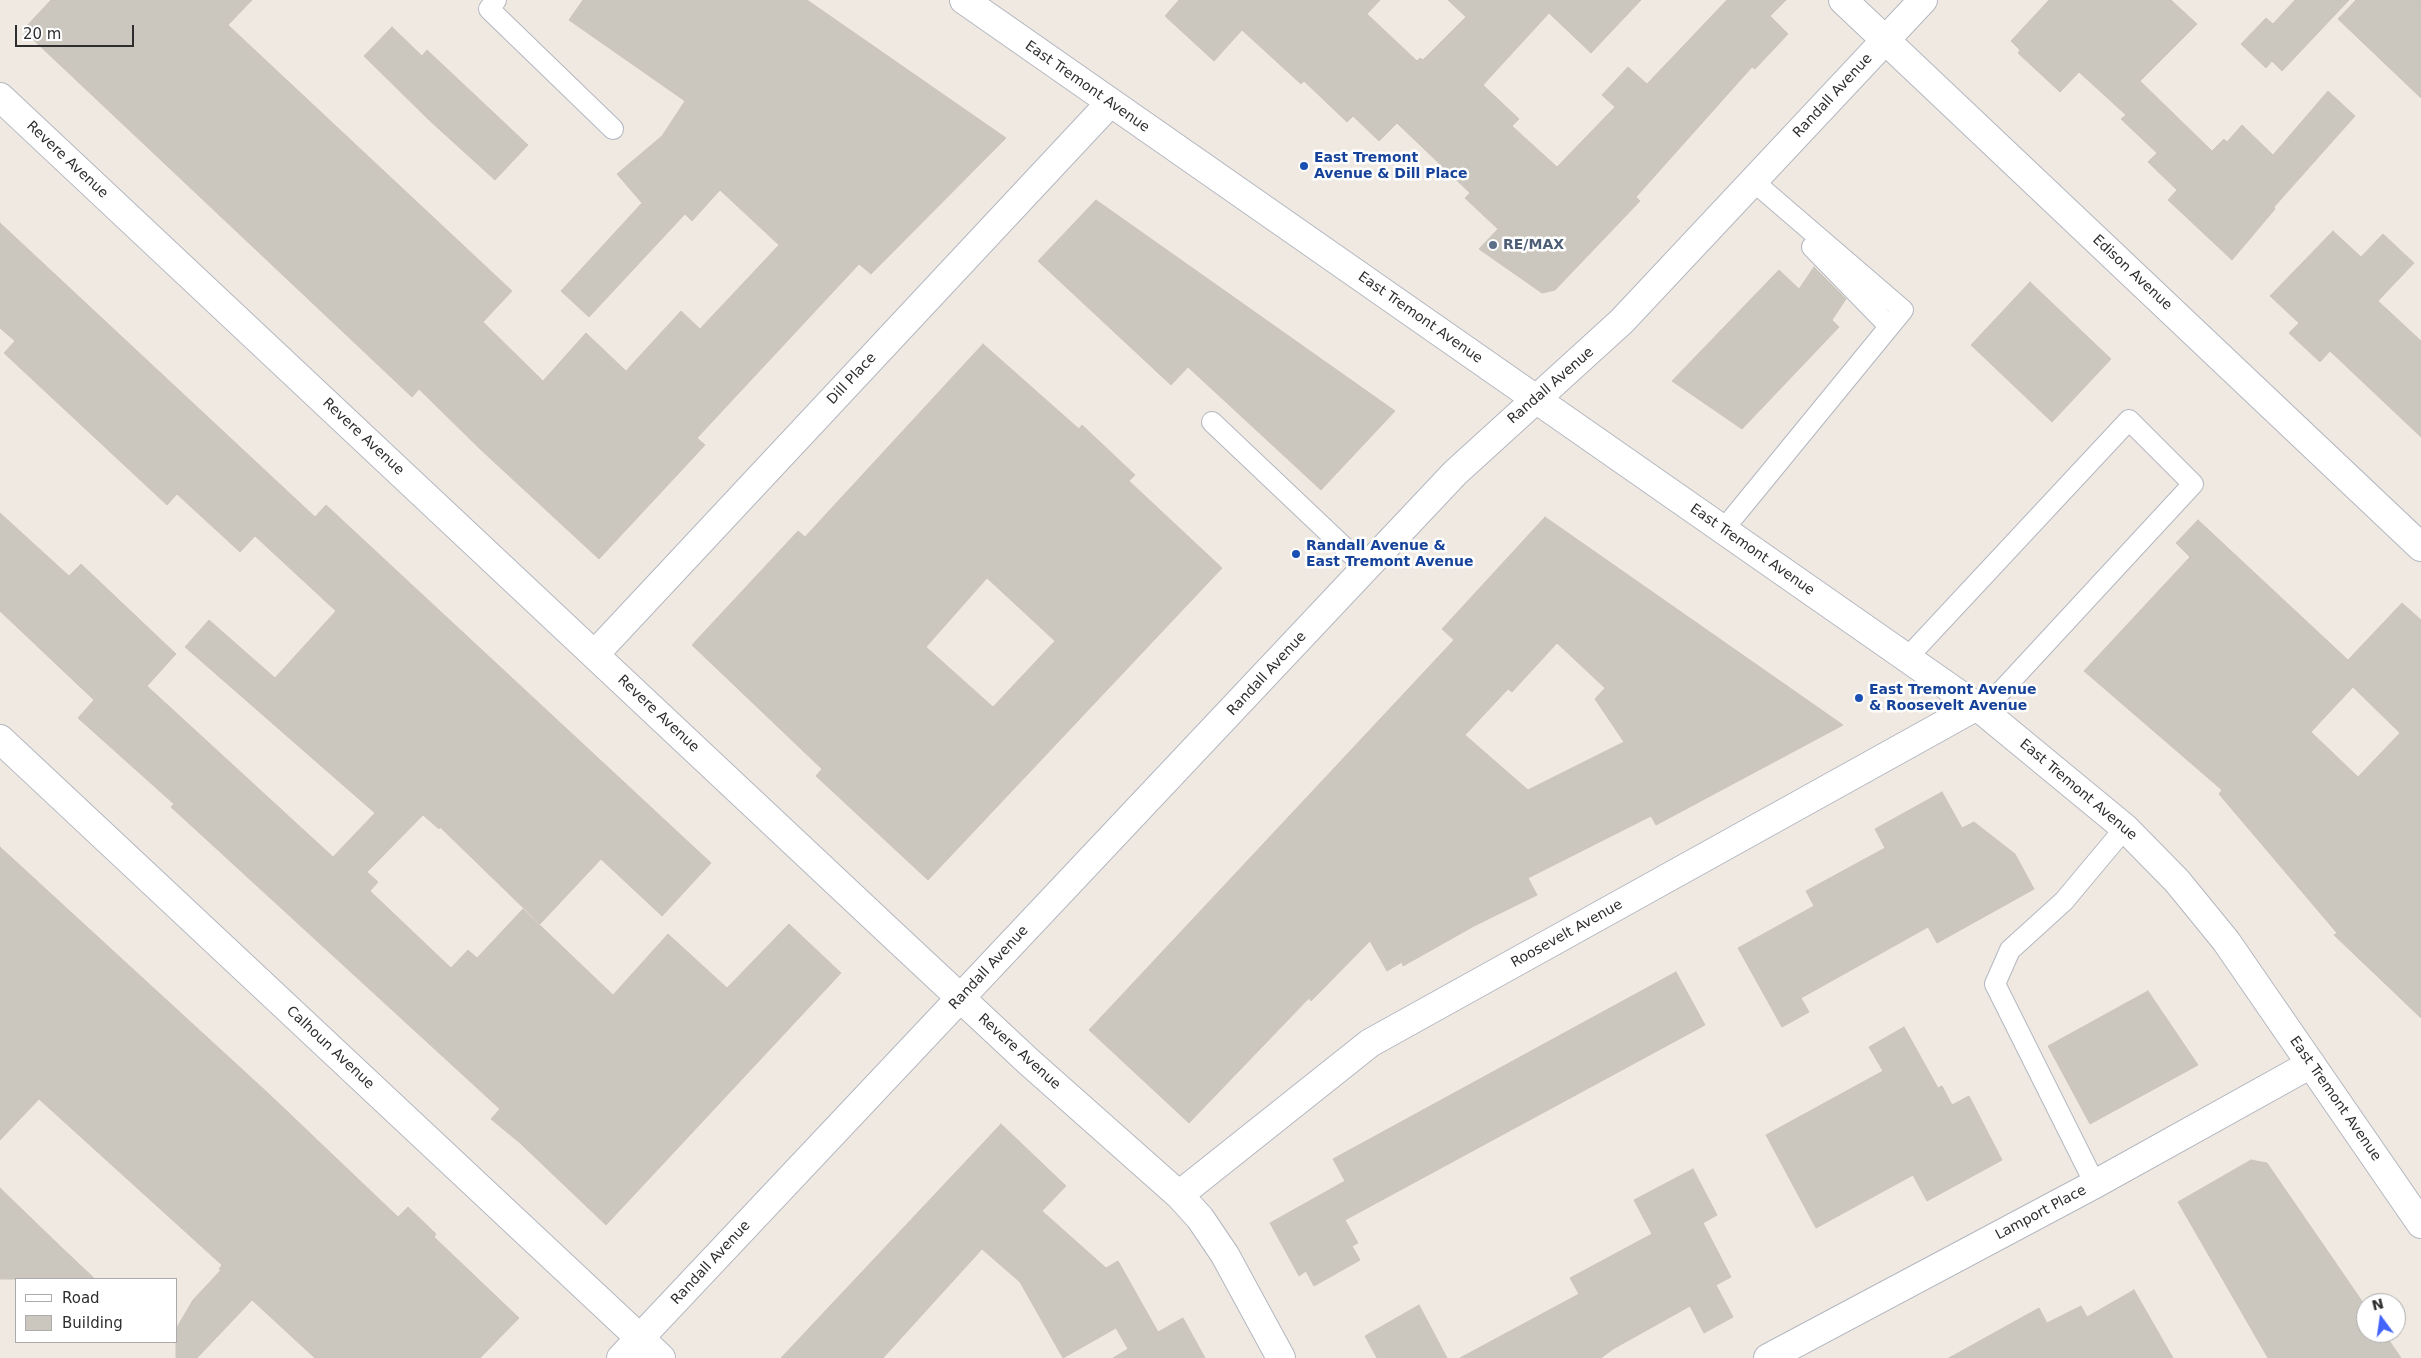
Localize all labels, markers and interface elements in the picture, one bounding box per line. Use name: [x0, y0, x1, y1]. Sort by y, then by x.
scale bar: [18, 15, 136, 47]
text: 20 m: [23, 25, 61, 43]
street label: East Tremont Avenue: [1021, 38, 1153, 136]
street label: Randall Avenue: [1790, 51, 1876, 141]
street label: Revere Avenue: [23, 118, 111, 202]
place label: East Tremont Avenue & Dill Place: [1314, 150, 1468, 182]
marker: East Tremont Avenue & Dill Place: [1298, 160, 1310, 172]
street label: Edison Avenue: [2089, 232, 2175, 314]
place label: RE/MAX: [1503, 237, 1564, 253]
marker: RE/MAX: [1487, 239, 1499, 251]
street label: East Tremont Avenue: [1354, 269, 1486, 367]
street label: Randall Avenue: [1505, 344, 1597, 428]
street label: Dill Place: [824, 350, 880, 408]
street label: Revere Avenue: [319, 395, 407, 479]
street label: East Tremont Avenue: [1686, 501, 1818, 599]
place label: Randall Avenue & East Tremont Avenue: [1306, 538, 1473, 570]
marker: Randall Avenue & East Tremont Avenue: [1290, 548, 1302, 560]
street label: Randall Avenue: [1224, 629, 1310, 719]
street label: Revere Avenue: [614, 672, 702, 756]
place label: East Tremont Avenue & Roosevelt Avenue: [1869, 682, 2036, 714]
marker: East Tremont Avenue & Roosevelt Avenue: [1853, 692, 1865, 704]
street label: East Tremont Avenue: [2016, 736, 2140, 844]
street label: Roosevelt Avenue: [1508, 896, 1626, 972]
street label: Randall Avenue: [946, 923, 1032, 1013]
street label: Calhoun Avenue: [283, 1003, 377, 1093]
street label: Revere Avenue: [974, 1011, 1064, 1093]
street label: East Tremont Avenue: [2286, 1033, 2384, 1165]
street label: Lamport Place: [1993, 1182, 2089, 1244]
street label: Randall Avenue: [668, 1218, 754, 1308]
legend: [15, 1278, 178, 1343]
text: Road: [62, 1289, 100, 1307]
north arrow: [2356, 1293, 2406, 1343]
text: N: [2370, 1295, 2385, 1314]
text: Building: [62, 1314, 123, 1332]

